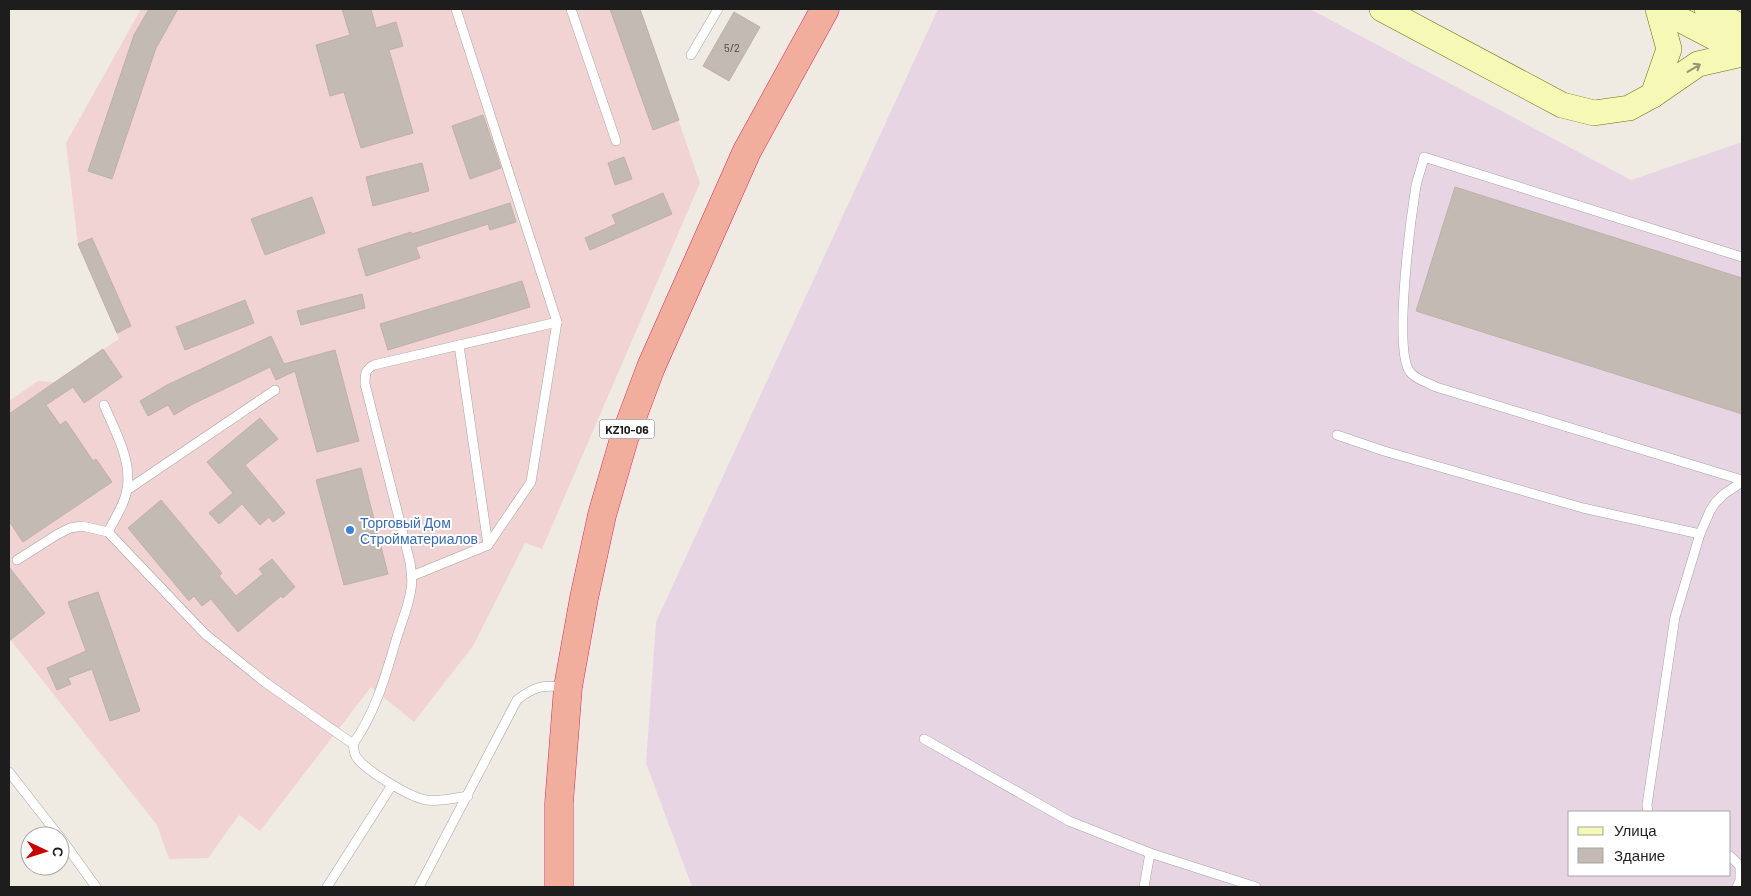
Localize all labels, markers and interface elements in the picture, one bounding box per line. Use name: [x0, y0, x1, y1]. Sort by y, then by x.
house number: 5/2: [724, 41, 740, 54]
one-way arrow: [1686, 63, 1701, 73]
road number: KZ10-06: [600, 419, 654, 438]
place label: Торговый Дом Стройматериалов: [360, 514, 478, 547]
marker: Торговый Дом Стройматериалов: [344, 524, 356, 536]
legend: [1568, 811, 1731, 876]
text: Улица: [1614, 821, 1657, 839]
north arrow: [20, 826, 70, 876]
text: С: [50, 846, 67, 858]
text: Здание: [1614, 846, 1665, 864]

